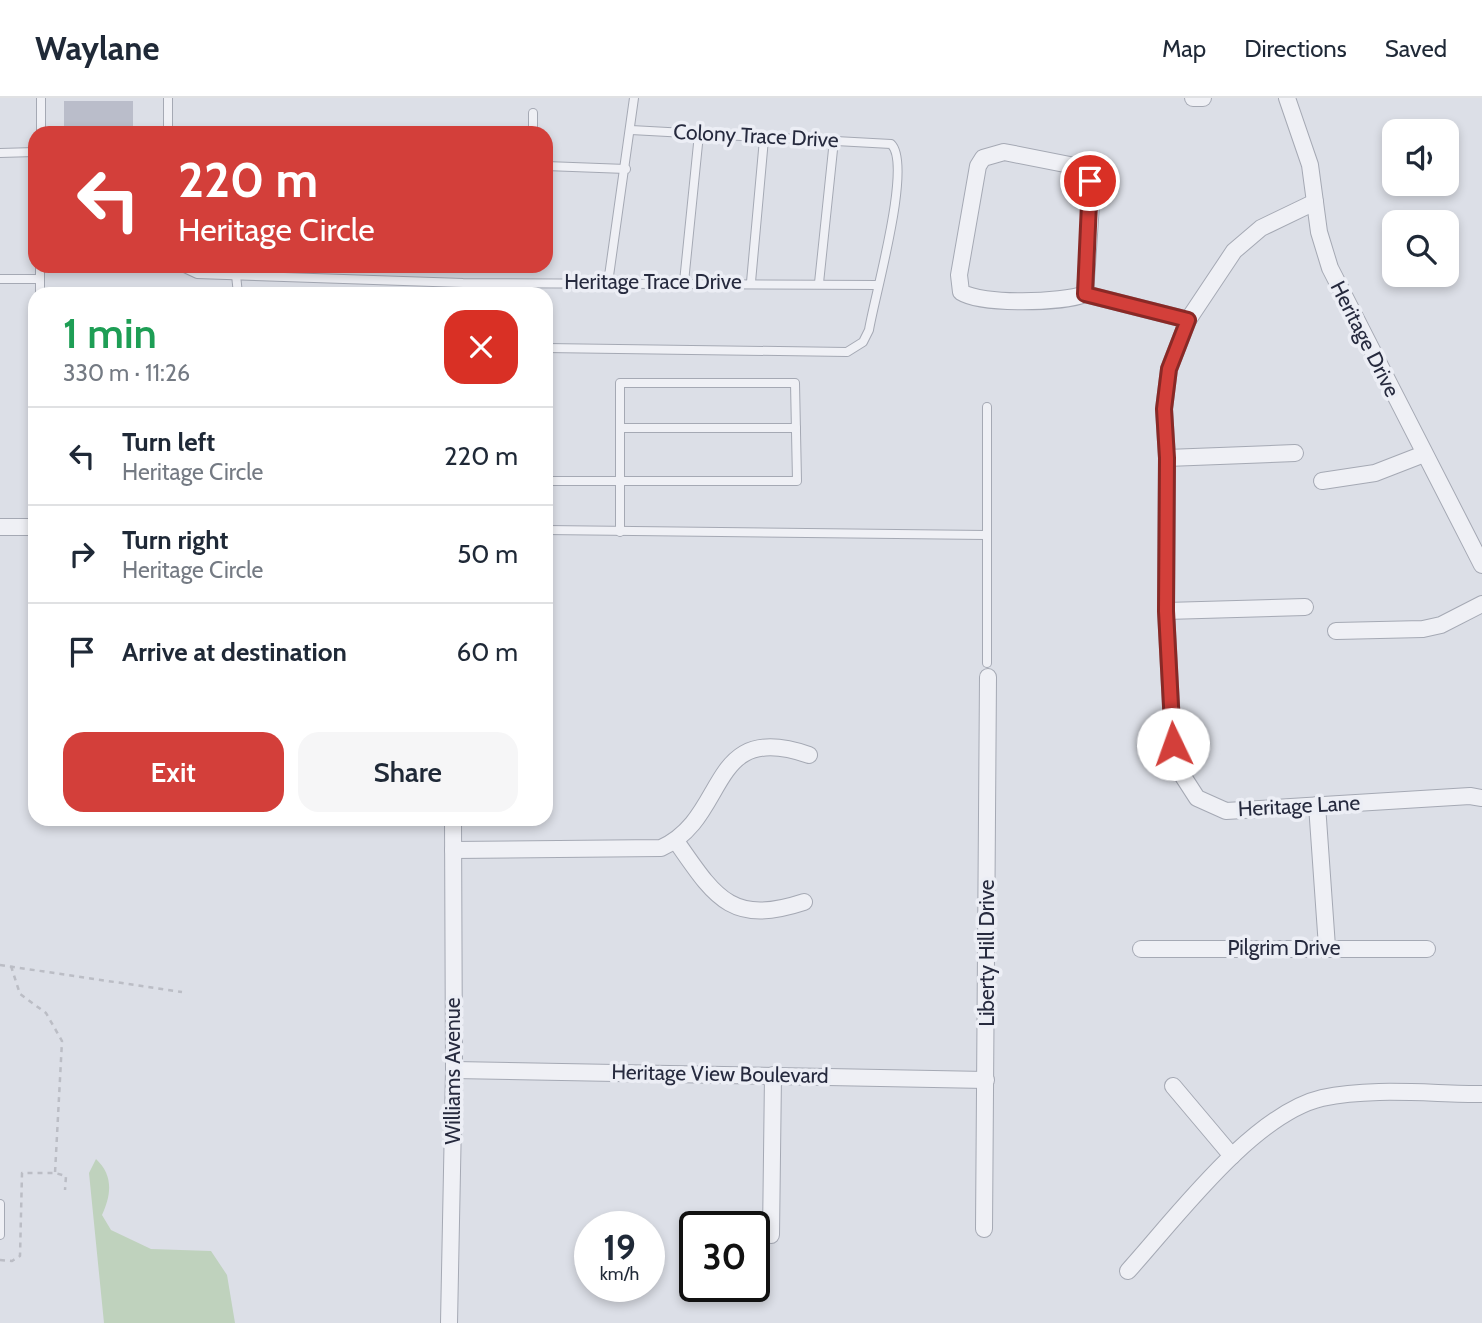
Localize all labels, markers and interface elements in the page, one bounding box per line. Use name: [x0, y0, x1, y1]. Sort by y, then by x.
text: Waylane: [35, 28, 159, 68]
text: Map: [1162, 34, 1206, 63]
text: Directions: [1244, 34, 1347, 63]
text: Saved: [1385, 34, 1447, 63]
street label: Colony Trace Drive: [673, 119, 839, 152]
map controls: [1382, 119, 1459, 287]
button: sound: [1382, 119, 1459, 196]
text: 220 m: [178, 150, 318, 209]
pin: [1060, 151, 1120, 211]
icon: left: [63, 154, 154, 245]
icon: arrive: [1071, 162, 1109, 200]
text: Heritage Circle: [178, 210, 375, 249]
button: search: [1382, 210, 1459, 287]
street label: Heritage Trace Drive: [564, 269, 742, 294]
street label: Heritage Drive: [1326, 277, 1405, 401]
text: 1 min: [63, 307, 157, 359]
button: close: [444, 310, 518, 384]
text: 330 m · 11:26: [63, 359, 190, 387]
text: Turn left: [122, 426, 215, 458]
icon: left: [63, 437, 101, 475]
text: 220 m: [444, 440, 518, 472]
text: Heritage Circle: [122, 458, 263, 486]
text: Turn right: [122, 524, 228, 556]
icon: right: [63, 535, 101, 573]
text: 50 m: [457, 538, 518, 570]
text: Heritage Circle: [122, 556, 263, 584]
icon: arrive: [63, 633, 101, 671]
text: Arrive at destination: [122, 636, 347, 668]
text: 60 m: [456, 636, 518, 668]
position arrow: [1136, 707, 1210, 781]
button: Exit: [63, 732, 284, 812]
button: Share: [298, 732, 518, 812]
street label: Heritage Lane: [1237, 790, 1361, 821]
street label: Liberty Hill Drive: [974, 879, 999, 1027]
street label: Pilgrim Drive: [1227, 935, 1341, 960]
street label: Williams Avenue: [440, 997, 465, 1145]
street label: Heritage View Boulevard: [611, 1059, 829, 1088]
speed limit sign: 30: [679, 1211, 770, 1302]
text: 19: [603, 1226, 636, 1269]
text: km/h: [600, 1263, 639, 1285]

